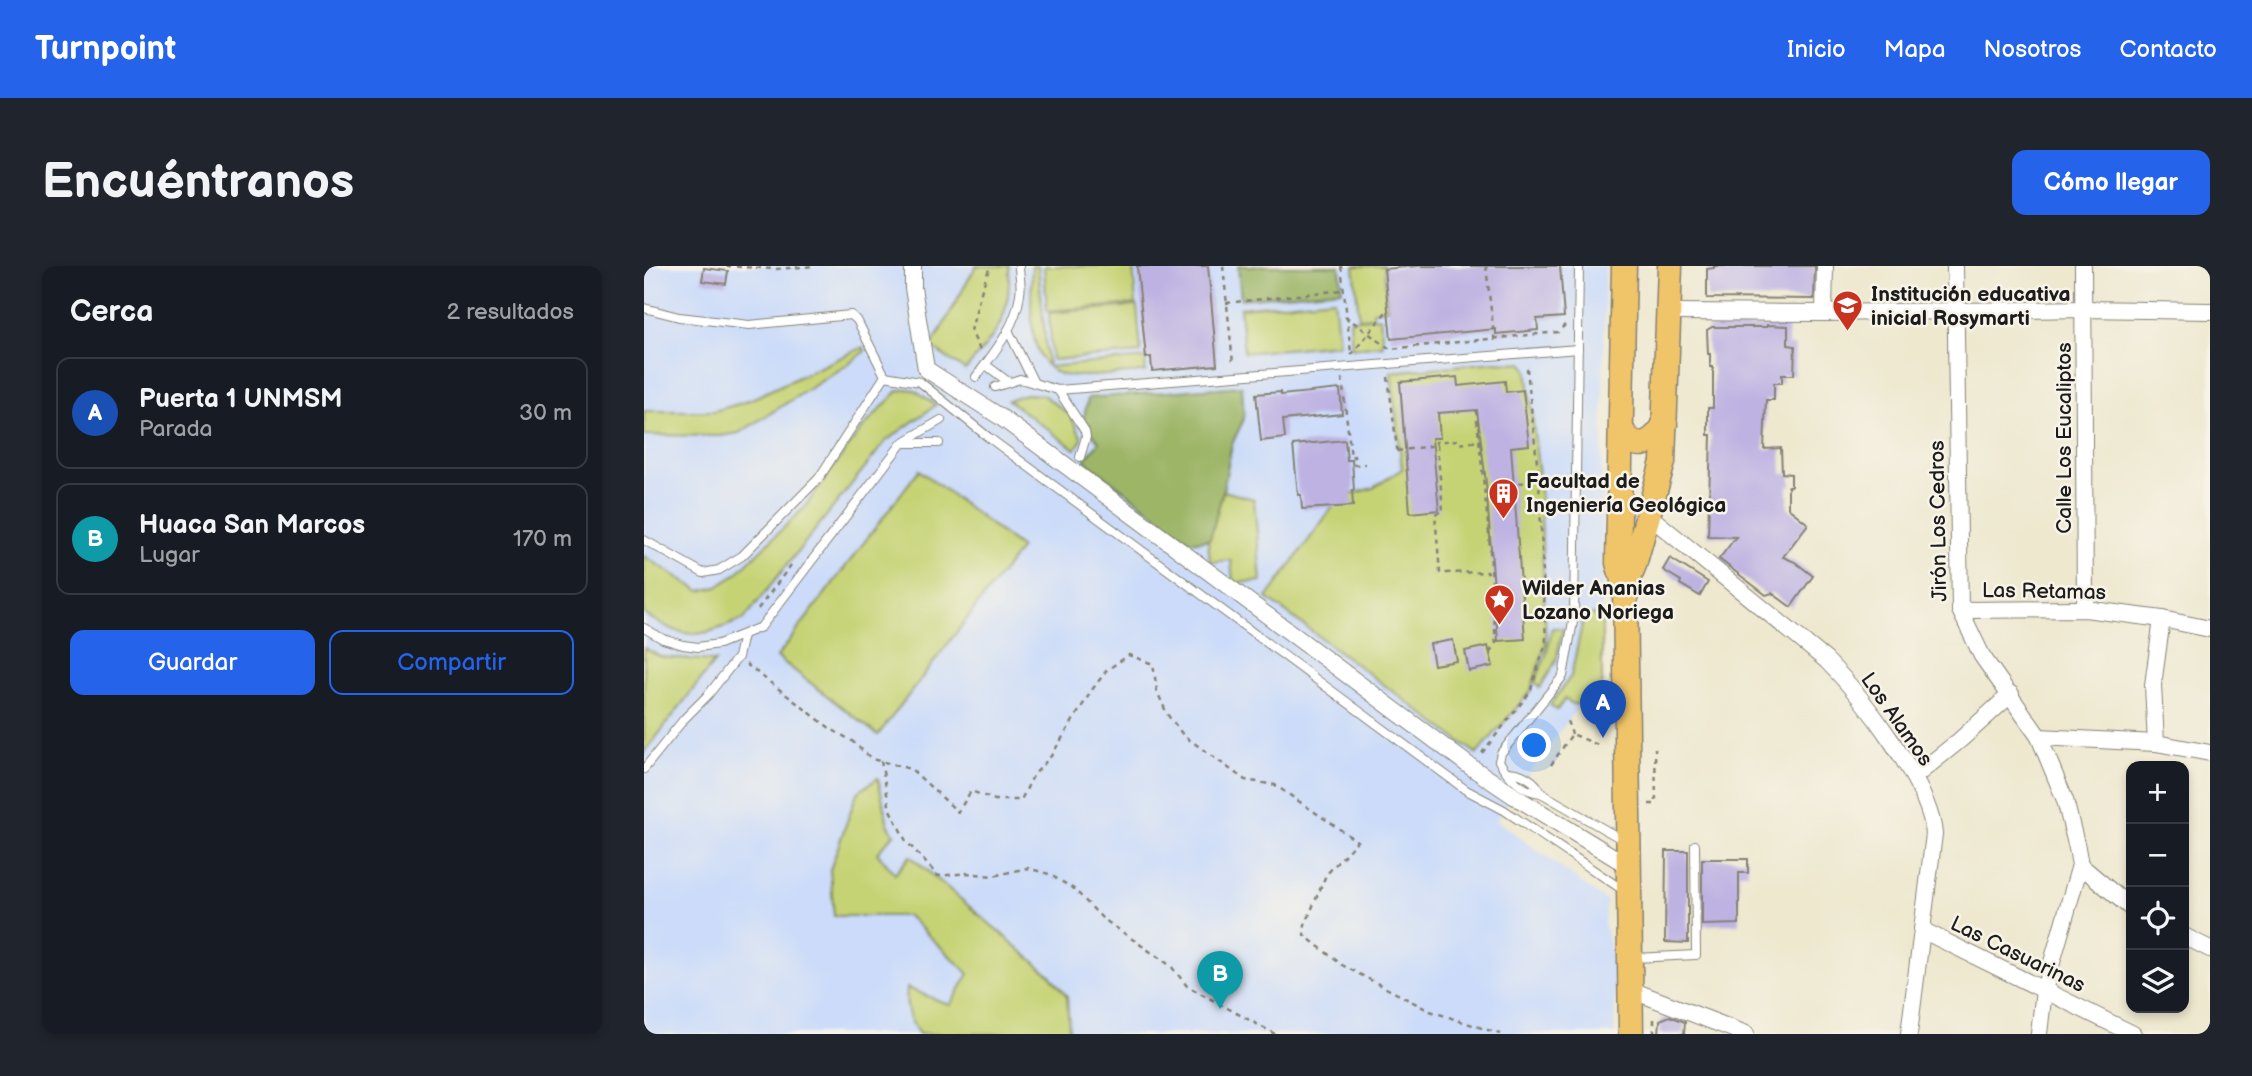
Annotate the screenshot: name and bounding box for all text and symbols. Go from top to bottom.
text: Turnpoint [35,29,176,69]
text: Inicio [1787,35,1846,64]
text: Mapa [1884,35,1946,64]
text: Nosotros [1984,35,2081,64]
text: Contacto [2119,35,2217,64]
button: Cómo llegar [2012,150,2210,215]
text: Encuéntranos [42,153,354,212]
place label: Institución educativa inicial Rosymarti [1871,282,2071,331]
school or university icon: Institución educativa inicial Rosymarti [1831,289,1865,333]
text: Cerca [70,294,153,330]
text: 2 resultados [446,298,574,326]
street label: Calle Los Eucaliptos [2052,342,2077,534]
text: Puerta 1 UNMSM [139,384,342,415]
text: A [88,399,102,427]
text: 30 m [519,399,572,427]
text: Parada [139,415,213,443]
street label: Jirón Los Cedros [1925,440,1952,602]
place label: Facultad de Ingeniería Geológica [1526,469,1726,518]
building icon: Facultad de Ingeniería Geológica [1486,476,1520,520]
text: Huaca San Marcos [139,510,365,541]
text: B [87,525,103,553]
text: 170 m [513,525,572,553]
text: Lugar [139,541,200,569]
place label: Wilder Ananias Lozano Noriega [1522,576,1674,625]
street label: Las Retamas [1982,578,2106,605]
place icon: Wilder Ananias Lozano Noriega [1482,583,1516,627]
button: Guardar [70,630,315,695]
button: Compartir [329,630,574,695]
street label: Los Alamos [1855,668,1938,771]
pin: A [1580,680,1626,738]
your location [1517,728,1551,762]
map controls [2126,761,2189,1013]
button: + [2126,761,2189,824]
button: − [2126,824,2189,887]
button: locate [2126,887,2189,950]
street label: Las Casuarinas [1946,911,2089,998]
button: layers [2126,950,2189,1013]
pin: B [1197,951,1243,1009]

